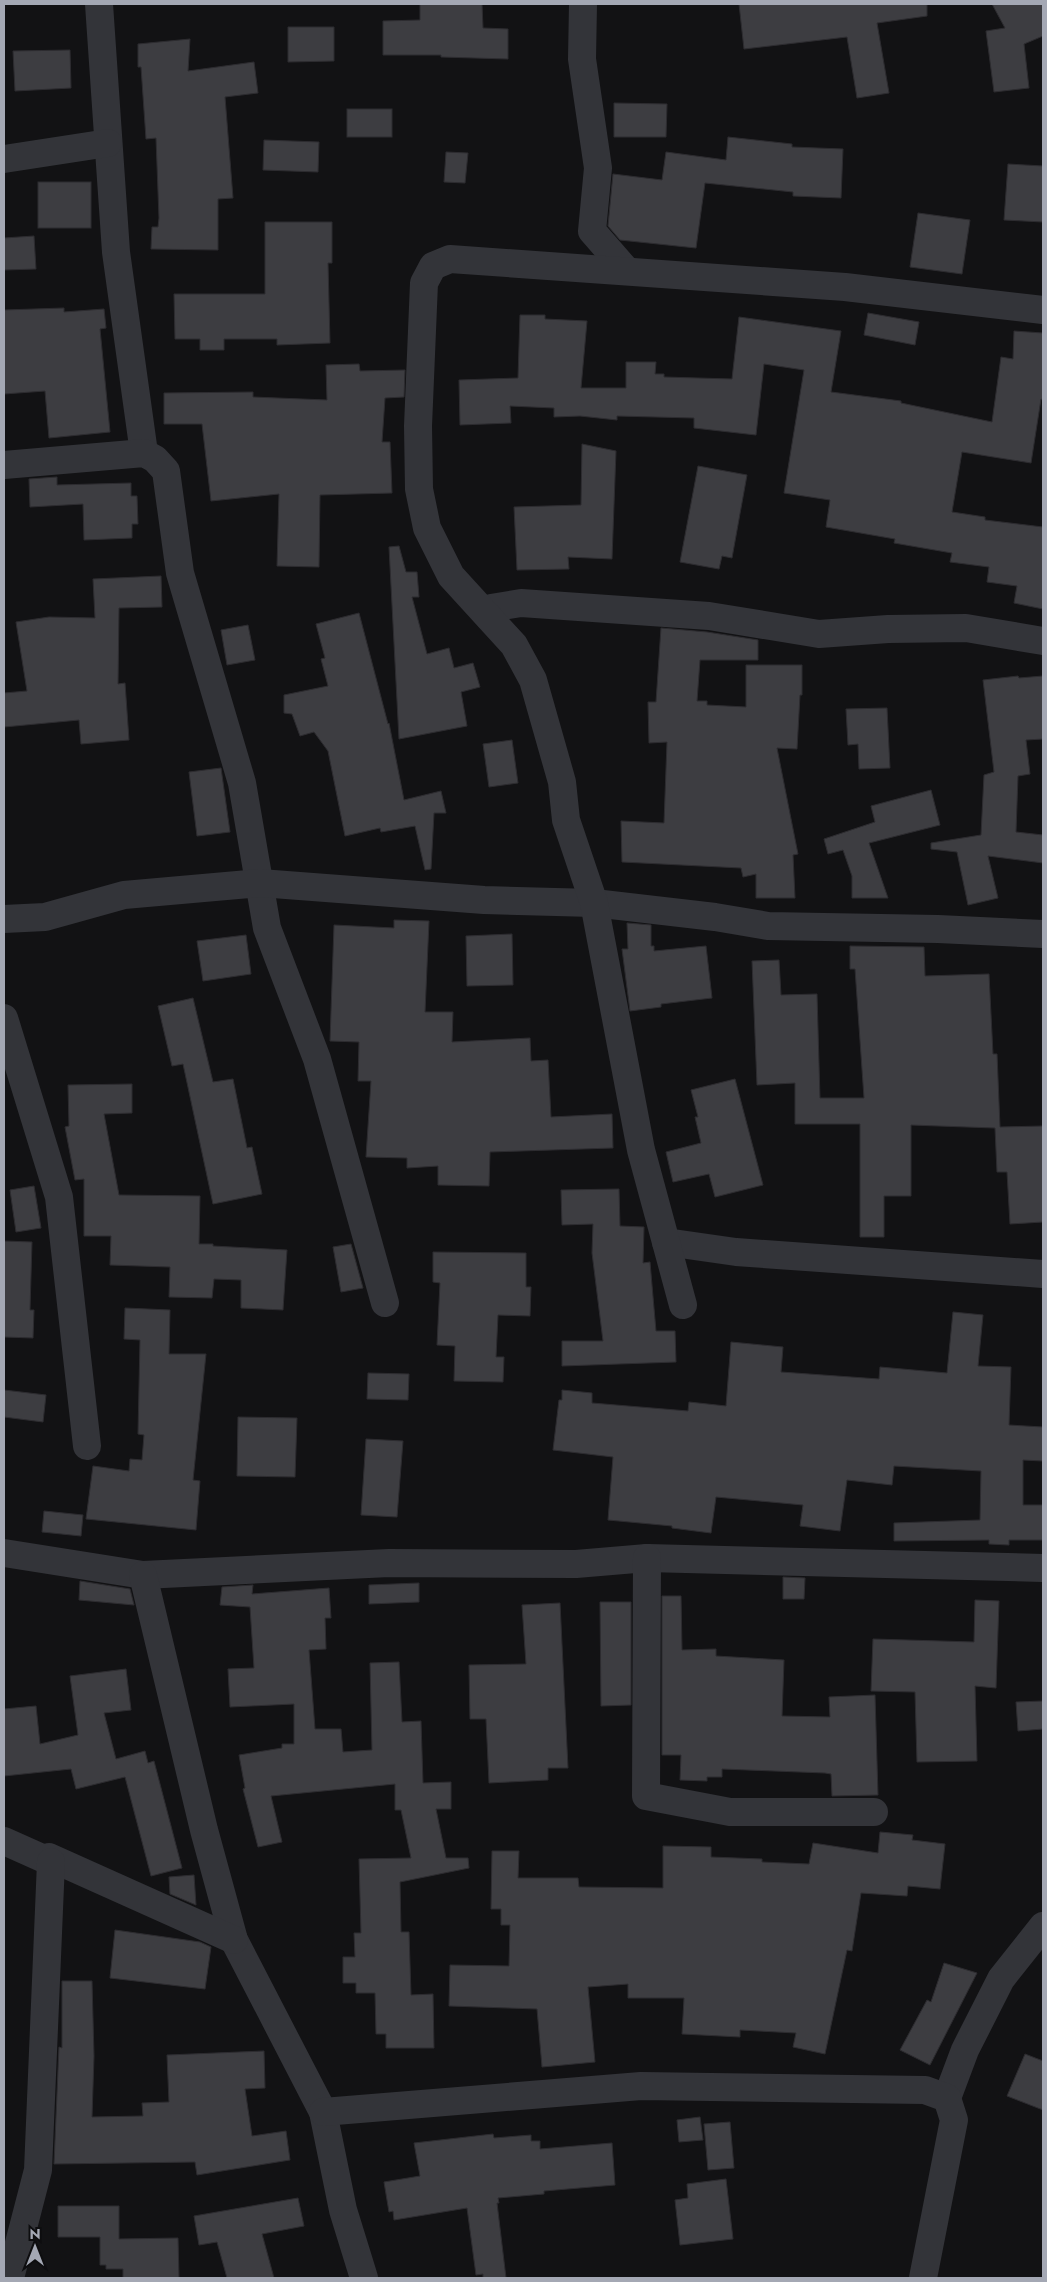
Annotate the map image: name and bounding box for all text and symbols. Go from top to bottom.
north arrow [10,2222,60,2272]
text: N [29,2224,41,2244]

